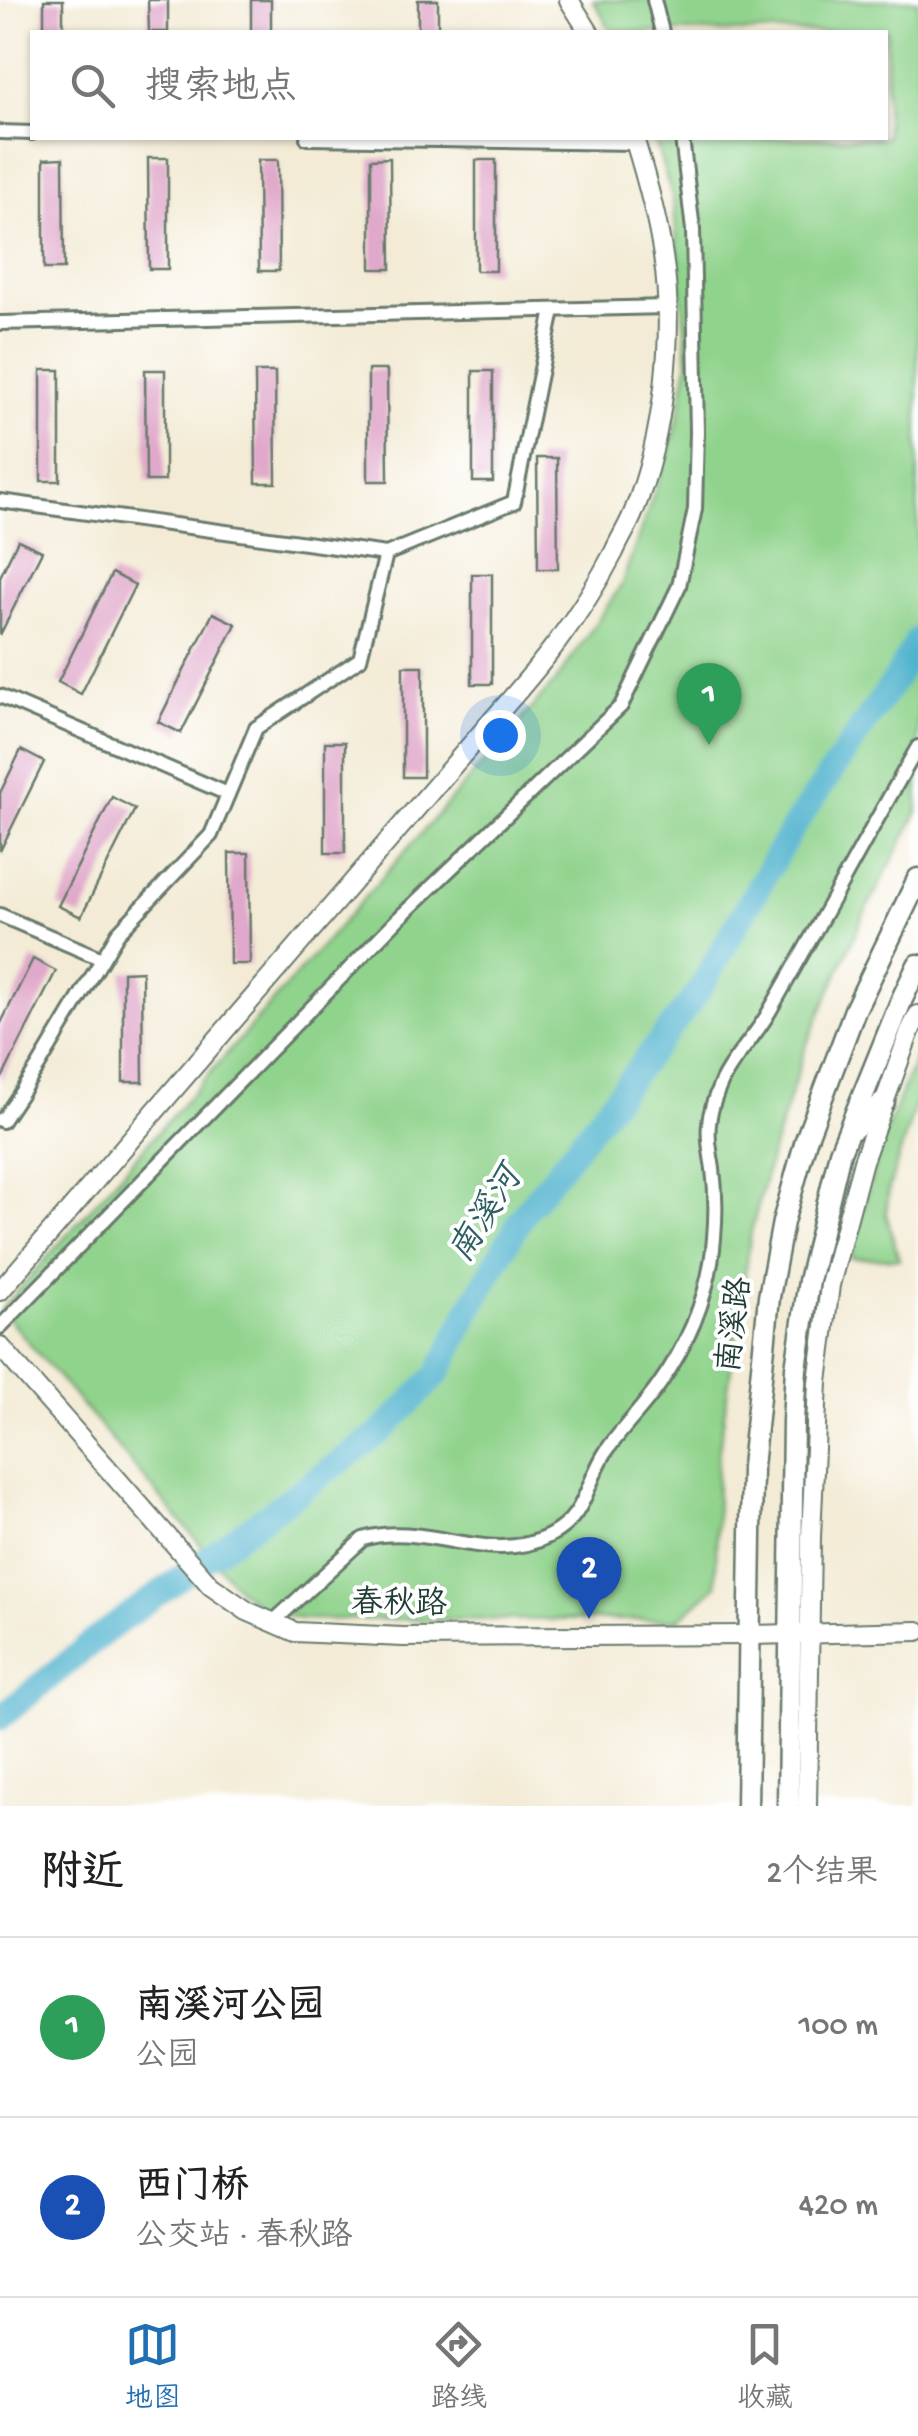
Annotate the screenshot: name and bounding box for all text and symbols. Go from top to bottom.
search box [30,30,888,140]
icon: search [65,58,120,113]
text: 搜索地点 [145,68,297,112]
pin: 1 [676,662,742,745]
your location [475,710,526,761]
water label: 南溪河 [441,1155,536,1271]
street label: 南溪路 [710,1275,762,1375]
pin: 2 [556,1536,622,1619]
street label: 春秋路 [351,1584,447,1626]
text: 附近 [40,1852,124,1901]
text: 2个结果 [766,1856,878,1894]
text: 南溪河公园 [135,1987,325,2031]
text: 1 [66,2008,79,2046]
text: 100 m [798,2008,878,2046]
text: 公园 [135,2039,199,2077]
text: 西门桥 [135,2167,249,2211]
text: 2 [65,2188,80,2226]
text: 420 m [799,2188,878,2226]
text: 公交站 · 春秋路 [135,2219,352,2257]
tab: 地图 [125,2317,181,2417]
tab: 路线 [431,2317,487,2417]
tab: 收藏 [737,2317,793,2417]

